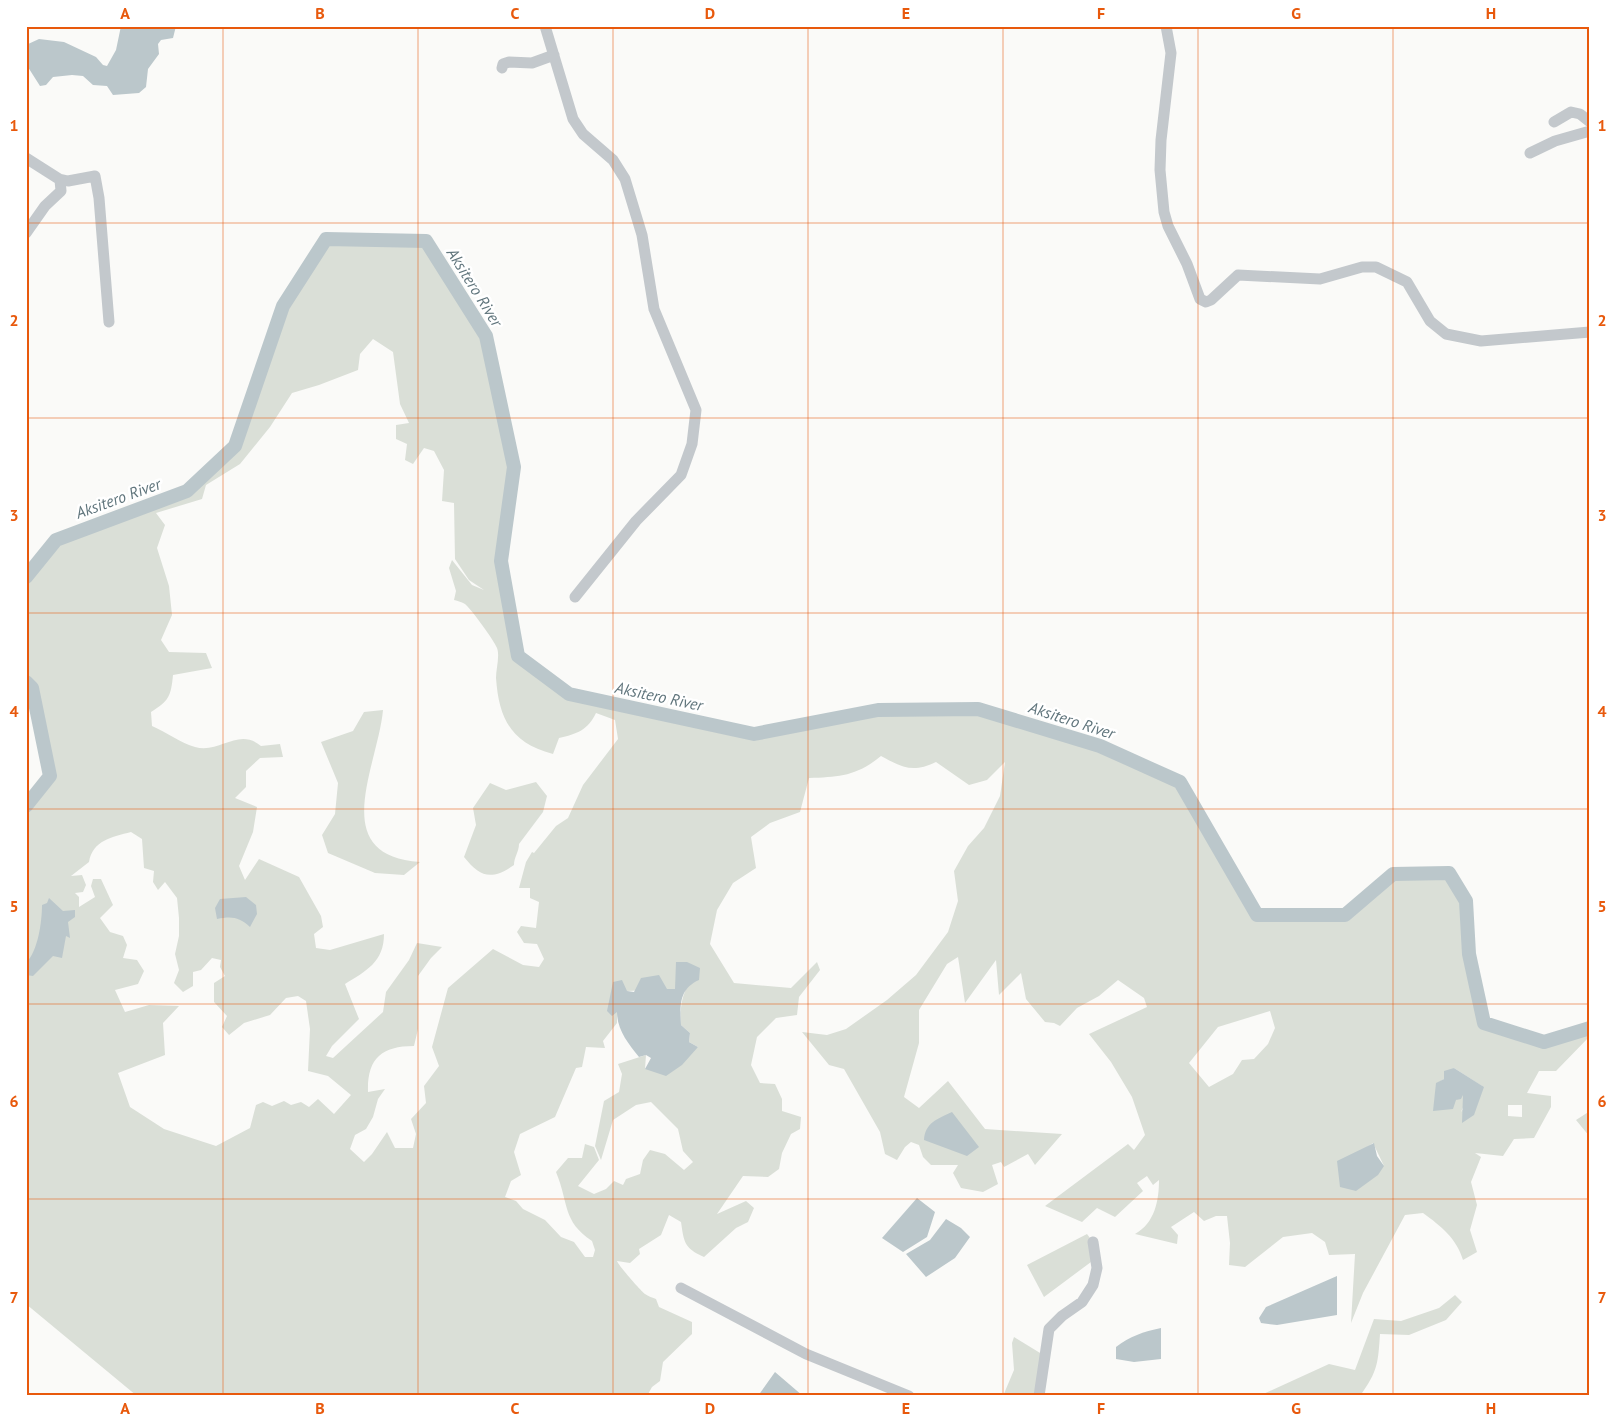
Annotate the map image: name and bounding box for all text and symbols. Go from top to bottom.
text: A [120,3,130,23]
text: B [315,3,325,23]
text: C [511,3,520,23]
text: D [705,3,715,23]
text: E [902,3,910,23]
text: F [1097,3,1105,23]
text: G [1291,3,1301,23]
text: H [1486,3,1496,23]
text: 1 [9,115,19,135]
text: 1 [1597,115,1607,135]
water label: Aksitero River [442,243,508,332]
text: 2 [9,310,19,330]
text: 2 [1597,310,1607,330]
water label: Aksitero River [72,473,165,523]
text: 3 [9,505,19,525]
text: 3 [1597,505,1607,525]
water label: Aksitero River [612,677,706,715]
water label: Aksitero River [1026,696,1119,744]
text: 4 [9,701,19,721]
text: 4 [1597,701,1607,721]
text: 5 [9,896,19,916]
text: 5 [1597,896,1607,916]
text: 6 [9,1091,19,1111]
text: 6 [1597,1091,1607,1111]
text: 7 [9,1287,19,1307]
text: 7 [1597,1287,1607,1307]
text: A [120,1398,130,1418]
text: B [315,1398,325,1418]
text: C [511,1398,520,1418]
text: D [705,1398,715,1418]
text: E [902,1398,910,1418]
text: F [1097,1398,1105,1418]
text: G [1291,1398,1301,1418]
text: H [1486,1398,1496,1418]

